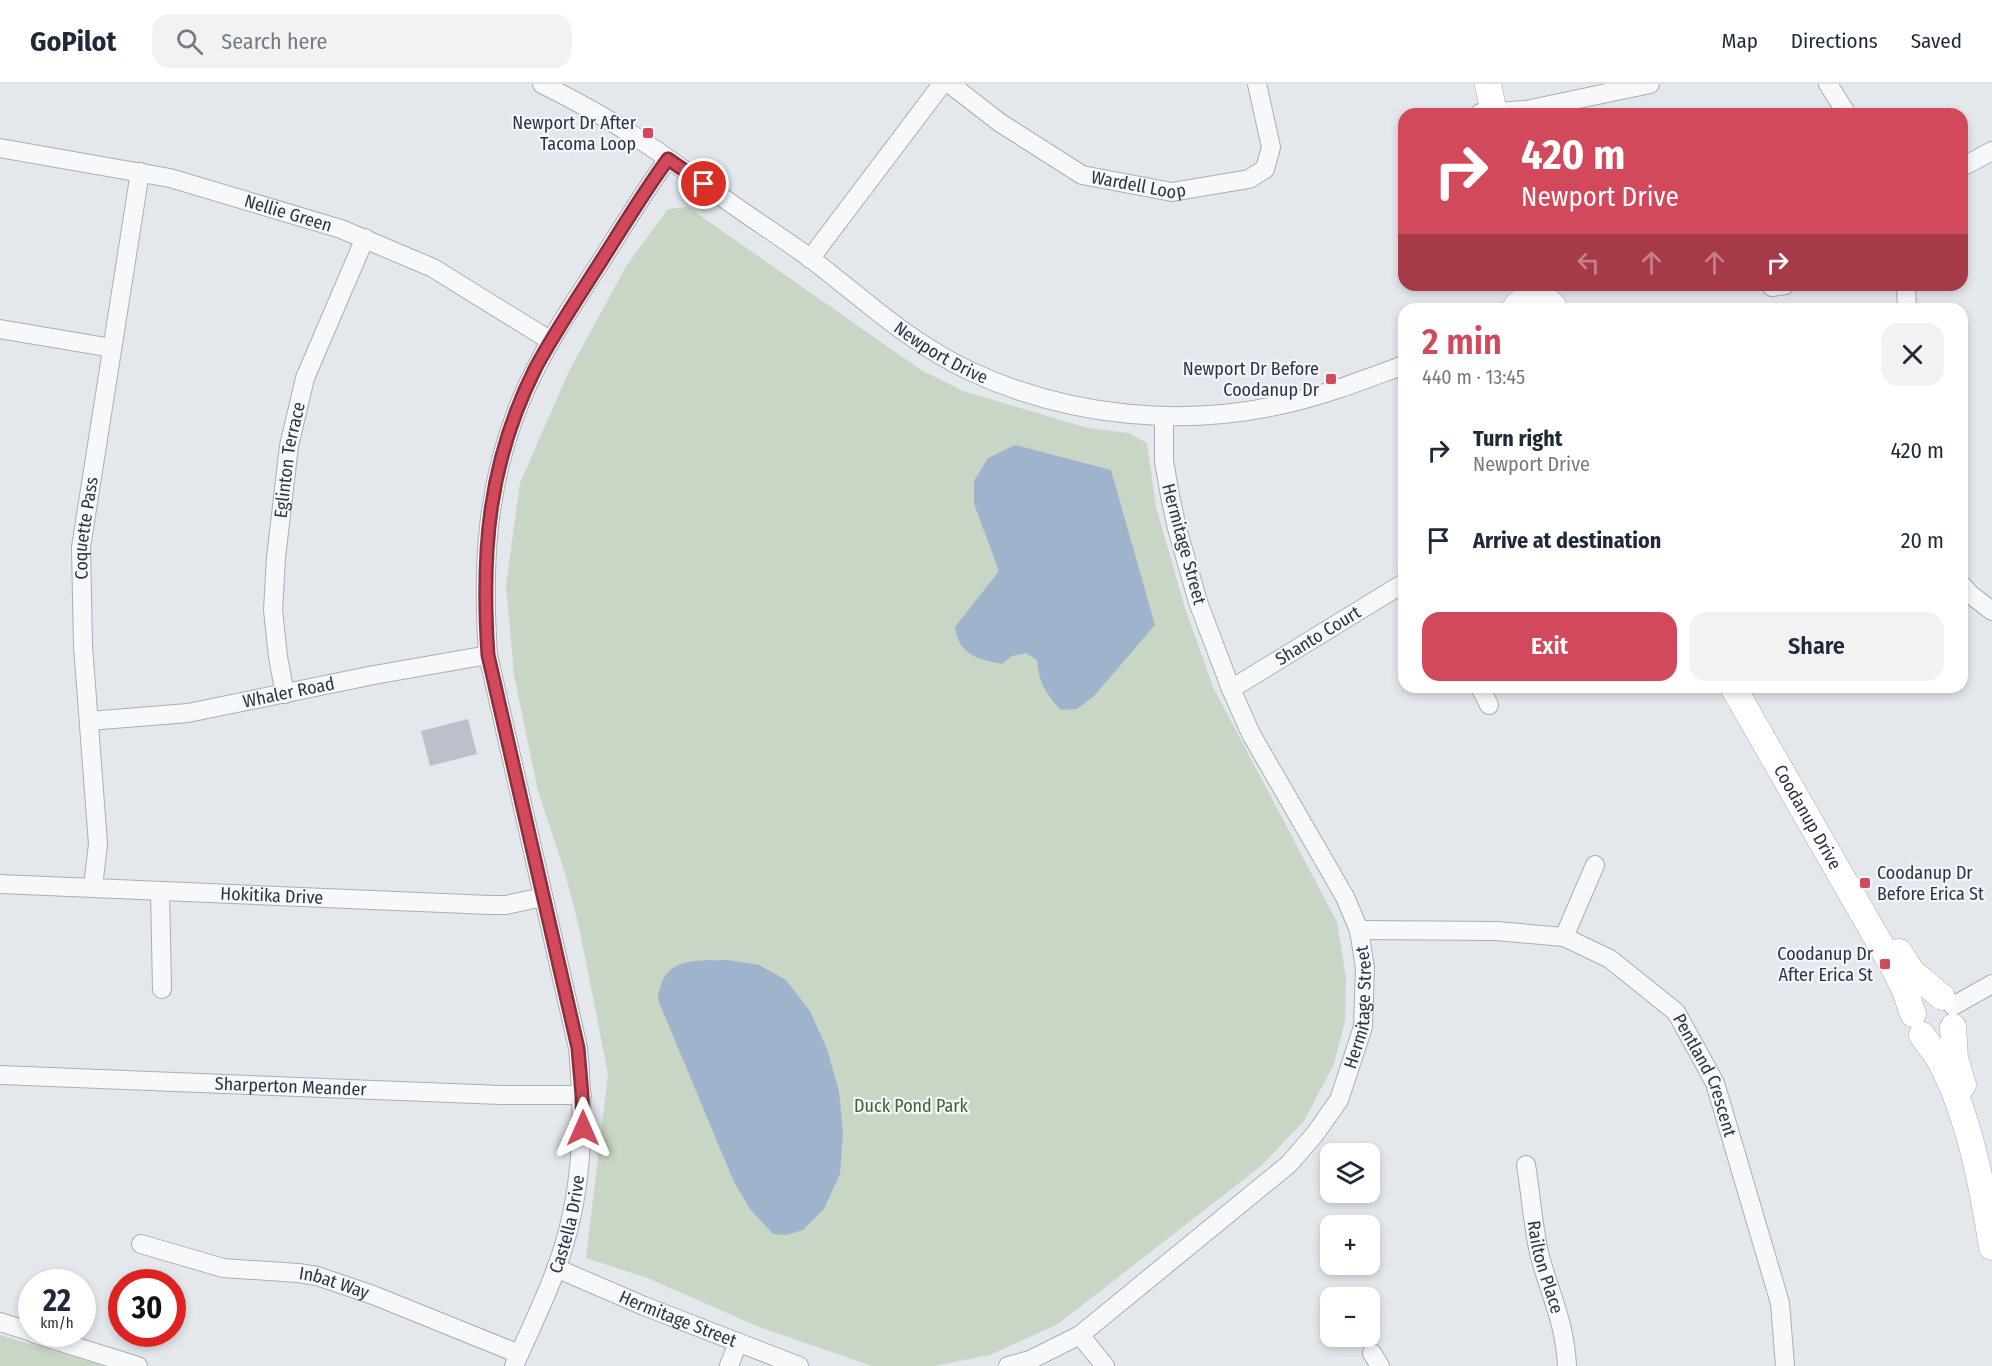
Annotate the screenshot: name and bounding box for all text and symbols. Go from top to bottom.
search box [152,14,572,68]
text: GoPilot [30,25,116,58]
icon: search [173,25,206,58]
text: Search here [221,28,327,55]
text: Map [1721,28,1758,54]
text: Directions [1791,28,1878,54]
text: Saved [1911,28,1962,54]
place label: Newport Dr After Tacoma Loop [512,112,637,155]
marker: Newport Dr After Tacoma Loop [641,126,655,140]
text: 420 m [1521,130,1625,180]
icon: right [1422,132,1500,210]
pin [678,158,729,209]
street label: Wardell Loop [1089,166,1188,204]
icon: arrive [687,167,720,200]
text: Newport Drive [1521,181,1679,213]
street label: Nellie Green [242,190,335,237]
icon: left [1572,246,1605,279]
icon: ahead [1635,246,1668,279]
icon: ahead [1698,246,1731,279]
icon: right [1761,246,1794,279]
street label: Newport Drive [889,317,991,389]
text: 2 min [1422,320,1502,364]
button: close [1881,323,1944,386]
place label: Newport Dr Before Coodanup Dr [1183,358,1320,401]
text: 440 m · 13:45 [1422,365,1525,389]
marker: Newport Dr Before Coodanup Dr [1324,372,1338,386]
street label: Eglinton Terrace [270,400,310,519]
text: Turn right [1473,425,1562,452]
icon: right [1422,434,1455,467]
text: 420 m [1890,437,1944,464]
text: Newport Drive [1473,452,1590,476]
street label: Coquette Pass [69,475,103,580]
street label: Hermitage Street [1157,481,1211,607]
icon: arrive [1422,524,1455,557]
text: Arrive at destination [1473,527,1661,554]
text: 20 m [1901,527,1944,554]
street label: Shanto Court [1271,601,1365,670]
button: Exit [1422,612,1677,681]
button: Share [1689,612,1944,681]
street label: Whaler Road [241,672,336,713]
street label: Coodanup Drive [1769,761,1846,874]
place label: Coodanup Dr Before Erica St [1877,862,1984,905]
marker: Coodanup Dr Before Erica St [1858,876,1872,890]
street label: Hokitika Drive [220,882,324,909]
place label: Coodanup Dr After Erica St [1777,943,1874,986]
street label: Hermitage Street [1339,944,1376,1071]
marker: Coodanup Dr After Erica St [1878,957,1892,971]
street label: Pentland Crescent [1668,1010,1741,1139]
street label: Sharperton Meander [214,1073,368,1101]
park label: Duck Pond Park [854,1095,969,1117]
position arrow [551,1096,615,1160]
map controls [1320,1143,1380,1347]
button: layers [1320,1143,1380,1203]
street label: Castella Drive [544,1174,589,1277]
button: + [1320,1215,1380,1275]
street label: Railton Place [1523,1219,1568,1316]
street label: Inbat Way [298,1262,372,1304]
speed limit sign: 30 [108,1269,186,1347]
text: 22 [43,1283,71,1319]
street label: Hermitage Street [616,1286,740,1352]
button: − [1320,1287,1380,1347]
text: km/h [40,1314,74,1332]

